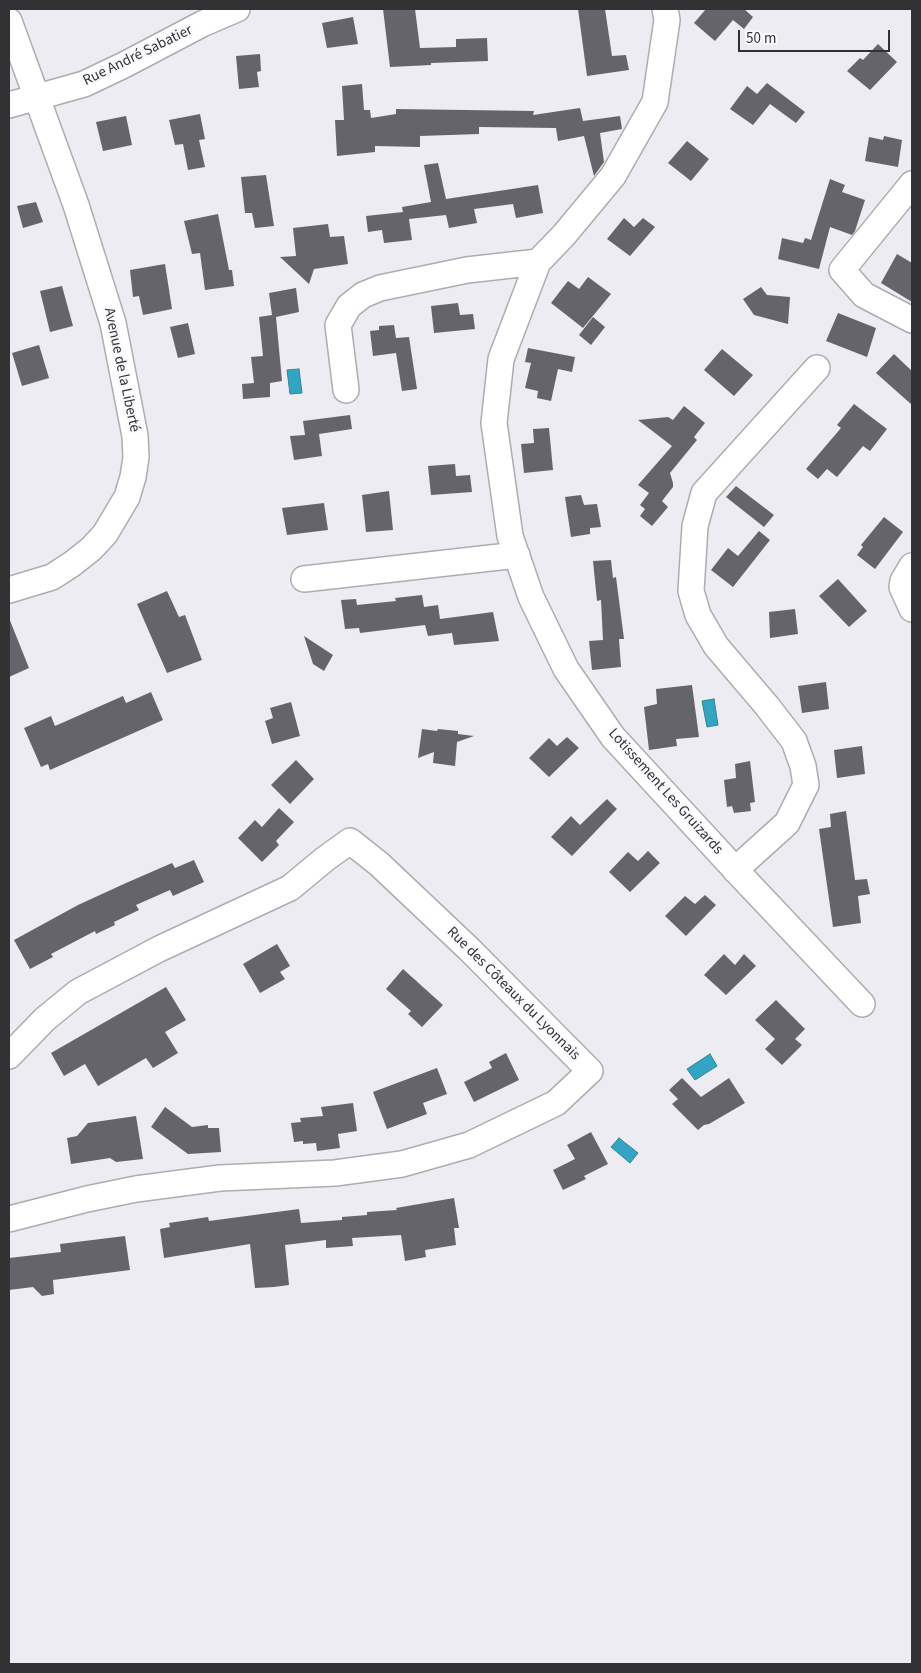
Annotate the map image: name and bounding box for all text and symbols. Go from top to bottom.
scale bar [741,20,894,52]
street label: Rue André Sabatier [80,22,196,90]
text: 50 m [746,28,776,49]
street label: Avenue de la Liberté [99,306,143,434]
street label: Lotissement Les Gruizards [604,725,726,859]
street label: Rue des Côteaux du Lyonnais [443,924,583,1064]

